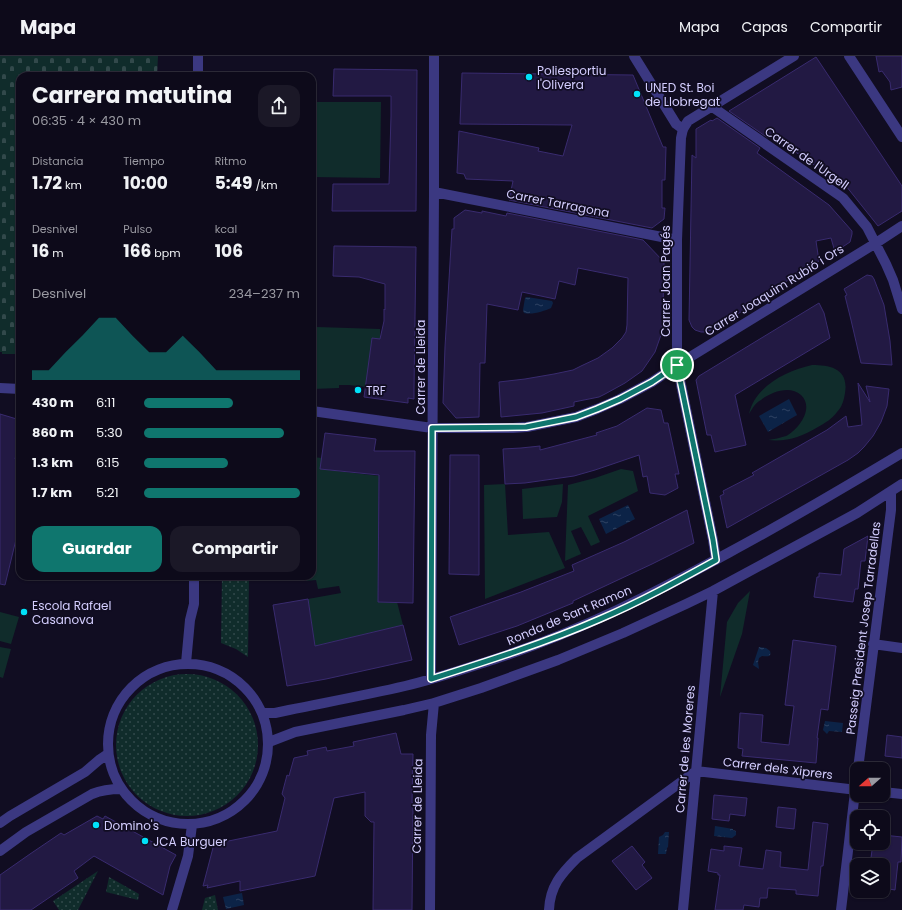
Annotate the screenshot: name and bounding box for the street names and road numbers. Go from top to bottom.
street label: Carrer de l'Urgell [762,123,852,193]
street label: Carrer Tarragona [505,185,611,221]
street label: Carrer Joan Pagés [657,225,674,337]
street label: Carrer Joaquim Rubió i Ors [701,240,847,340]
street label: Carrer de Lleida [412,320,429,414]
street label: Passeig President Josep Tarradellas [841,520,885,736]
street label: Ronda de Sant Ramon [504,581,634,649]
street label: Carrer de les Moreres [671,684,699,814]
street label: Carrer dels Xiprers [722,753,834,783]
street label: Carrer de Lleida [408,758,426,854]

